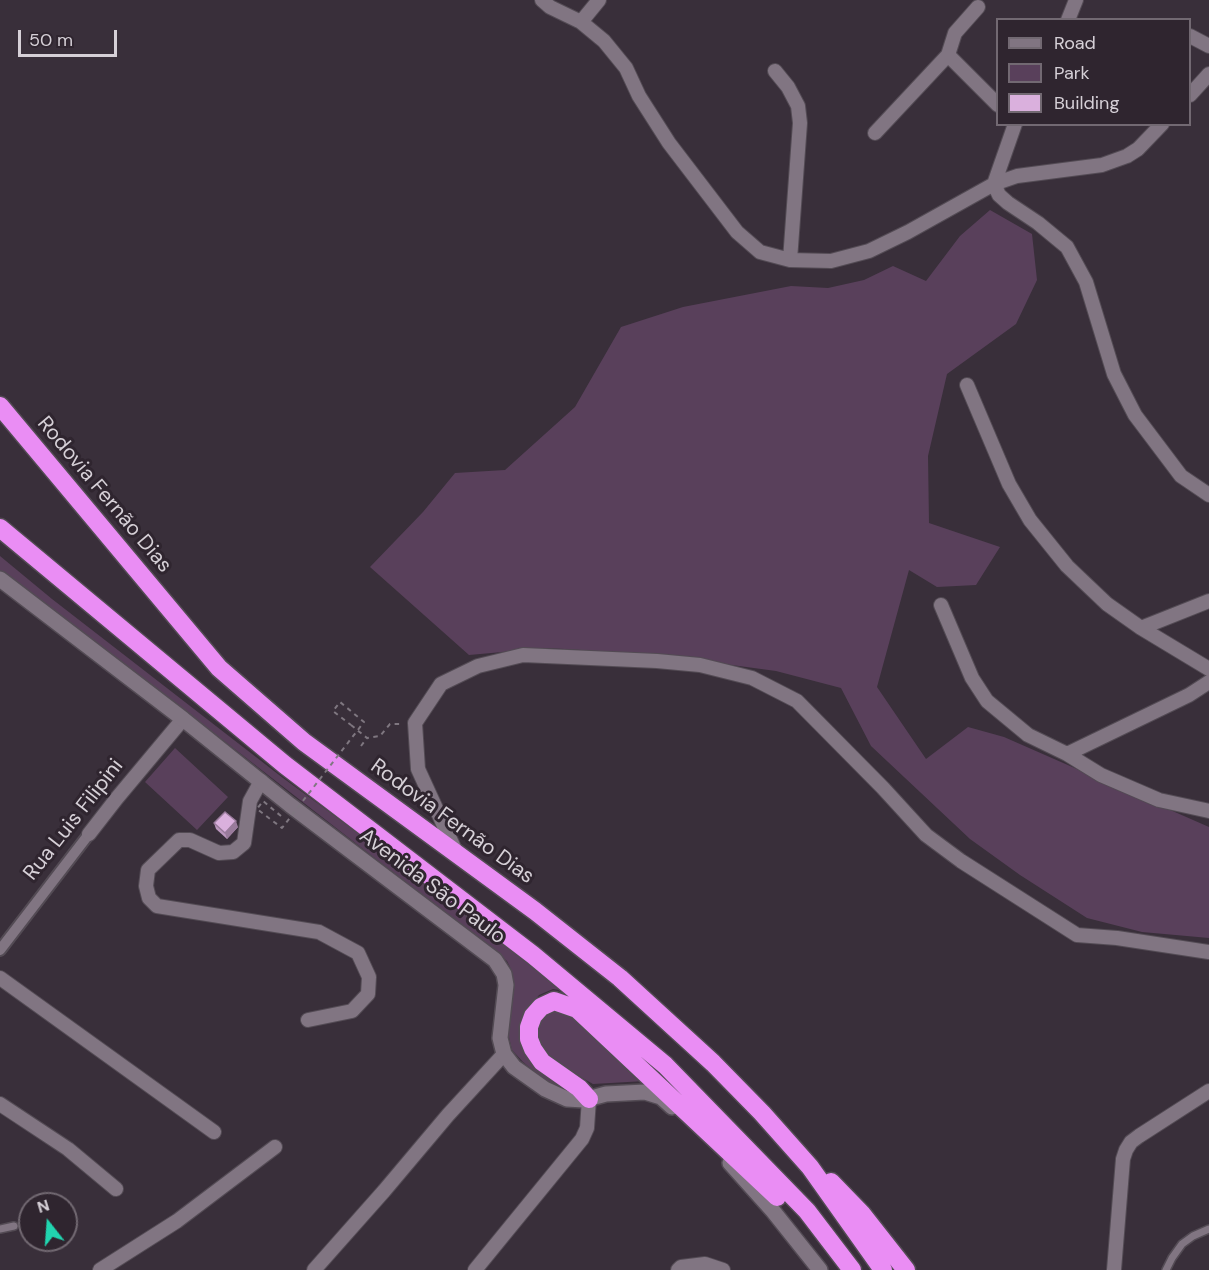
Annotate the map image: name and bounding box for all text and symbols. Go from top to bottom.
scale bar [21,18,120,56]
legend [996,18,1191,126]
text: 50 m [29,28,73,52]
text: Road [1054,31,1096,55]
text: Park [1054,61,1090,85]
text: Building [1054,91,1119,115]
street label: Rodovia Fernão Dias [31,412,177,578]
street label: Rua Luis Filipini [19,754,129,886]
street label: Rodovia Fernão Dias [365,754,539,890]
street label: Avenida São Paulo [354,824,510,950]
north arrow [18,1192,78,1252]
text: N [35,1194,52,1218]

